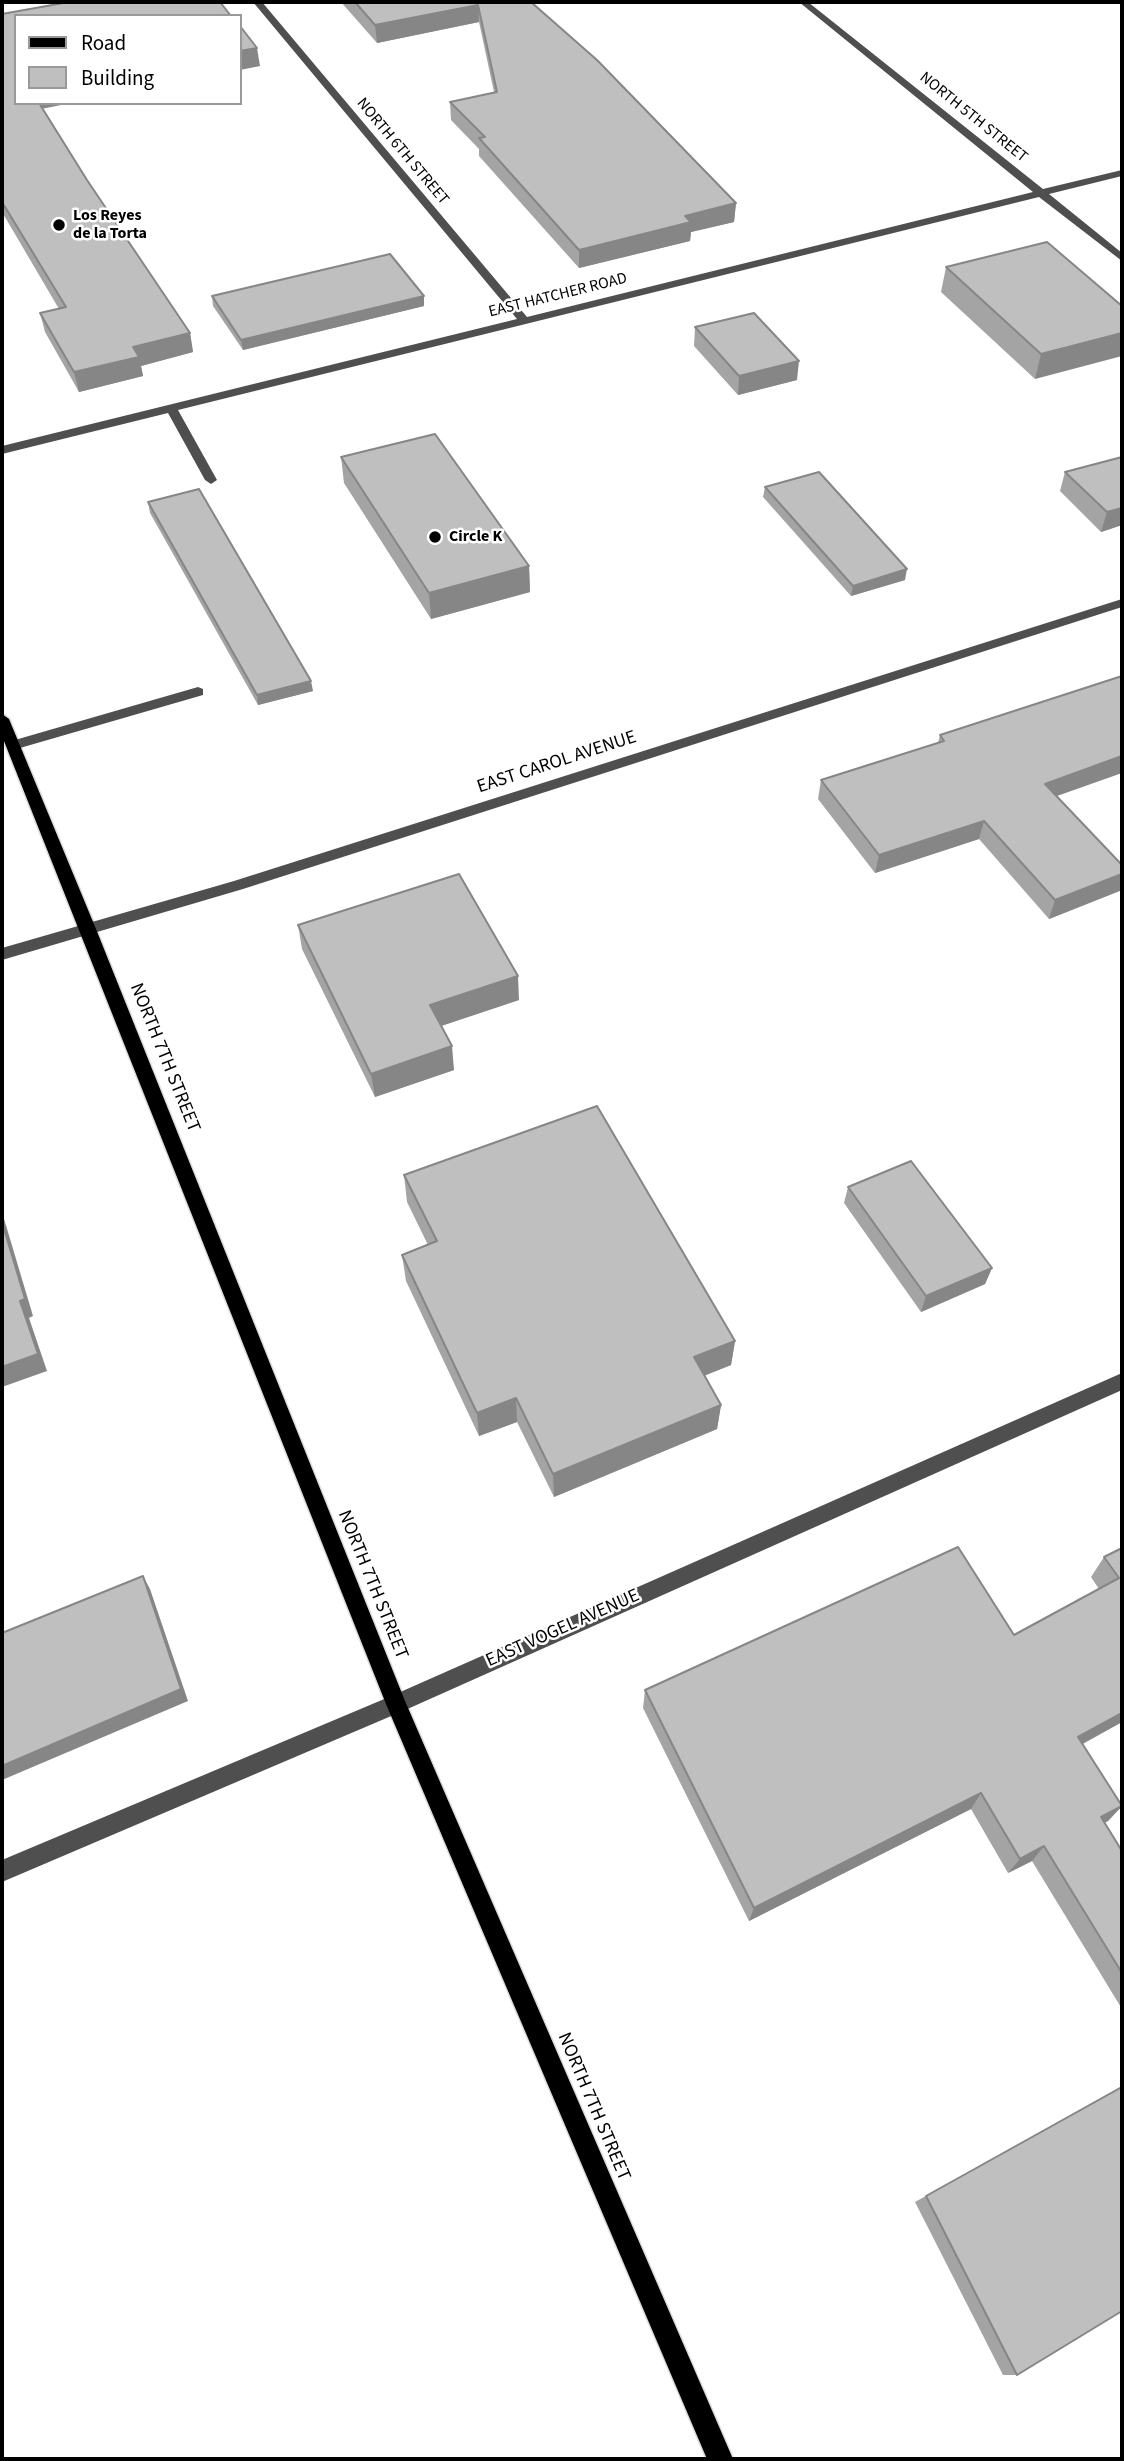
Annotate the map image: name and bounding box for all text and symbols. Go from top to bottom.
legend [14,14,242,105]
text: Road [81,28,126,58]
text: Building [81,63,154,93]
street label: NORTH 5TH STREET [915,69,1031,167]
street label: NORTH 6TH STREET [352,95,452,209]
place label: Los Reyes de la Torta [73,206,147,244]
marker: Los Reyes de la Torta [51,217,67,233]
street label: EAST HATCHER ROAD [487,270,629,322]
place label: Circle K [449,527,502,547]
marker: Circle K [427,529,443,545]
street label: EAST CAROL AVENUE [474,726,640,800]
street label: NORTH 7TH STREET [124,980,204,1136]
street label: NORTH 7TH STREET [332,1507,412,1663]
street label: EAST VOGEL AVENUE [483,1585,643,1673]
street label: NORTH 7TH STREET [552,2030,634,2184]

